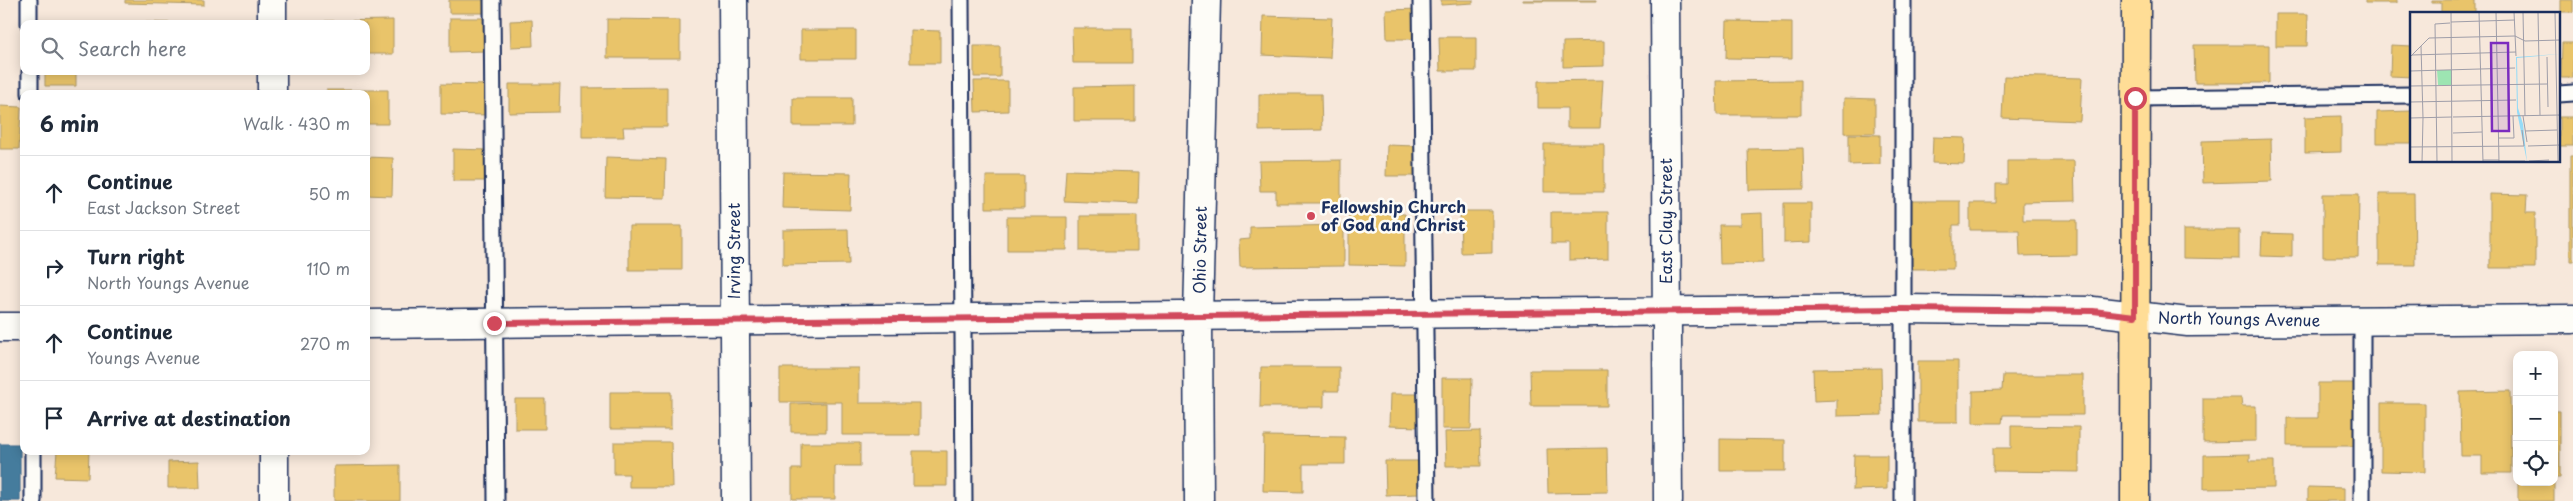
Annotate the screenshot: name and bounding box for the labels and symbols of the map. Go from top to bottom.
inset map [2410,12,2560,162]
route start [2124,87,2147,110]
street label: East Clay Street [1653,157,1677,284]
place label: Fellowship Church of God and Christ [1321,194,1466,236]
street label: Irving Street [721,202,745,299]
street label: Ohio Street [1186,205,1212,294]
marker: Fellowship Church of God and Christ [1305,210,1317,222]
street label: North Youngs Avenue [2158,305,2321,331]
route end [483,312,506,335]

